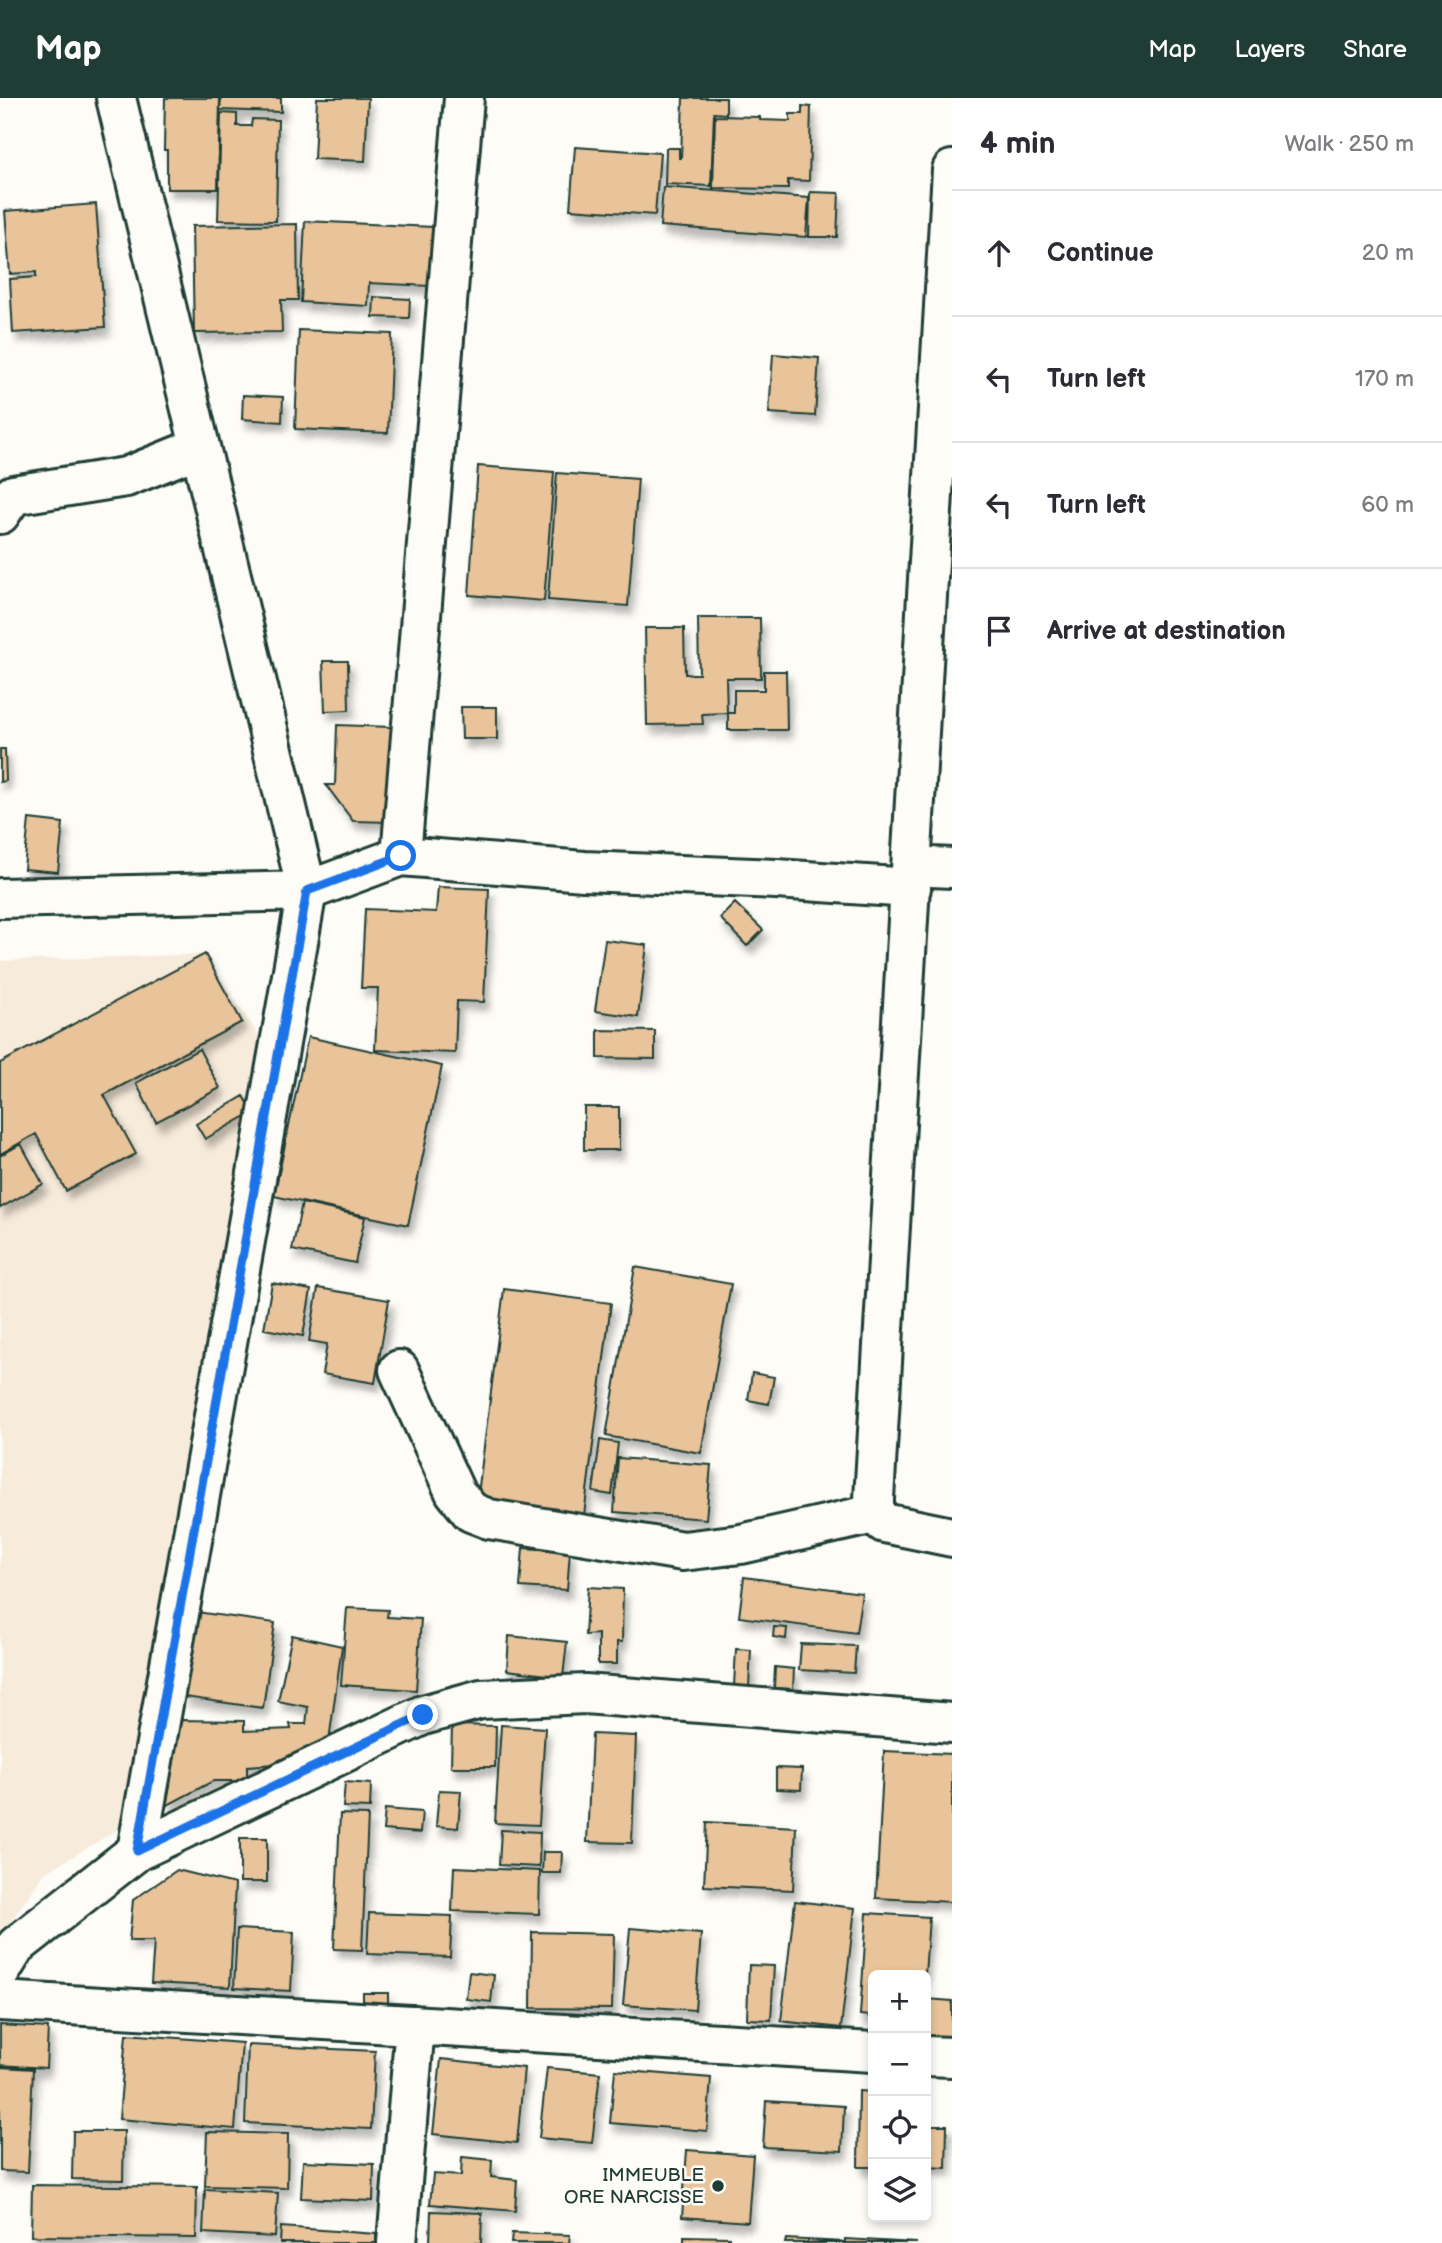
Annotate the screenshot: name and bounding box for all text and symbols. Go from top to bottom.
text: Map [35,29,101,69]
text: Map [1148,35,1196,64]
text: Layers [1234,35,1305,64]
text: Share [1343,35,1407,64]
text: 4 min [980,126,1055,162]
text: Walk · 250 m [1284,130,1414,158]
icon: ahead [980,234,1018,272]
text: Continue [1047,238,1154,269]
text: 20 m [1362,239,1414,267]
icon: left [980,360,1018,398]
text: Turn left [1047,364,1146,395]
text: 170 m [1355,365,1414,393]
icon: left [980,486,1018,524]
text: Turn left [1047,490,1146,521]
text: 60 m [1361,491,1414,519]
icon: arrive [980,612,1018,650]
text: Arrive at destination [1047,616,1286,647]
route start [385,840,416,871]
route end [407,1699,438,1730]
map controls [868,1970,931,2222]
button: + [868,1970,931,2033]
button: − [868,2033,931,2096]
button: locate [868,2096,931,2159]
button: layers [868,2159,931,2222]
place label: IMMEUBLE ORE NARCISSE [564,2164,704,2209]
marker: IMMEUBLE ORE NARCISSE [710,2178,726,2194]

